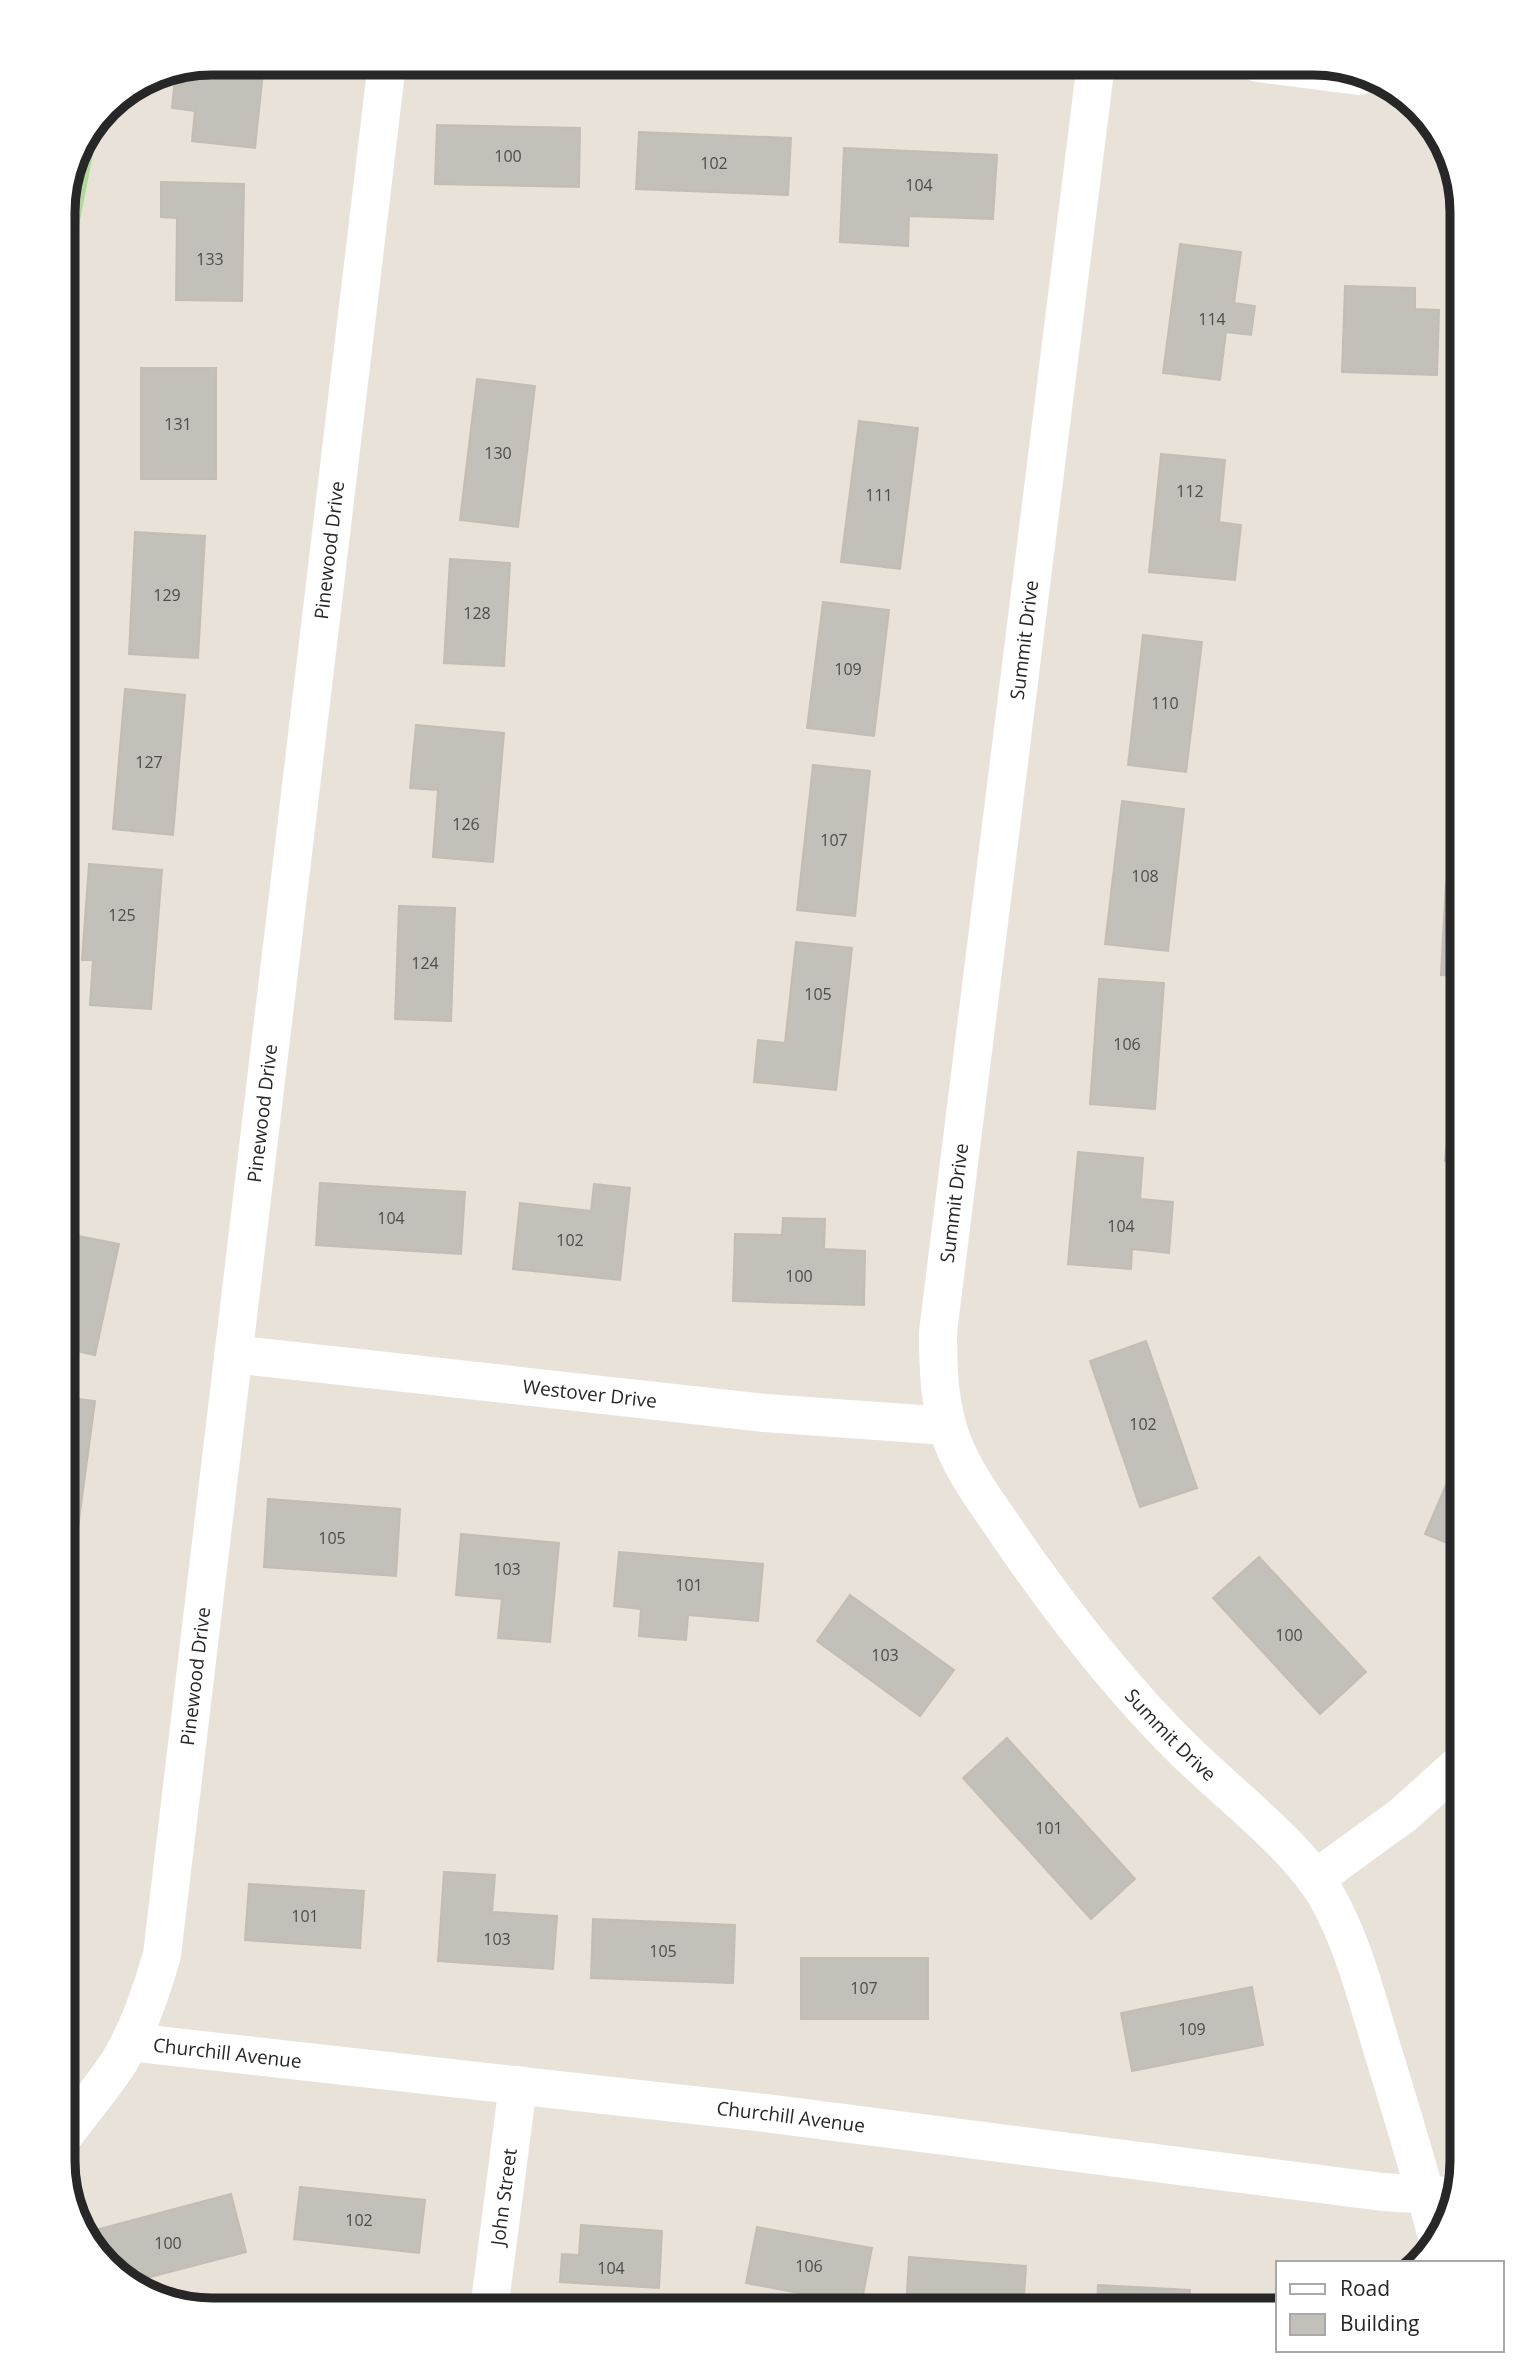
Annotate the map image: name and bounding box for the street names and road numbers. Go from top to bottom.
street label: Pinewood Drive [308,479,350,621]
street label: Summit Drive [1004,579,1044,701]
street label: Pinewood Drive [241,1042,283,1184]
street label: Summit Drive [934,1142,974,1264]
street label: Westover Drive [521,1373,658,1414]
street label: Pinewood Drive [174,1606,216,1747]
street label: Summit Drive [1119,1683,1222,1787]
street label: Churchill Avenue [152,2032,303,2074]
street label: Churchill Avenue [715,2095,867,2139]
street label: John Street [484,2147,523,2249]

